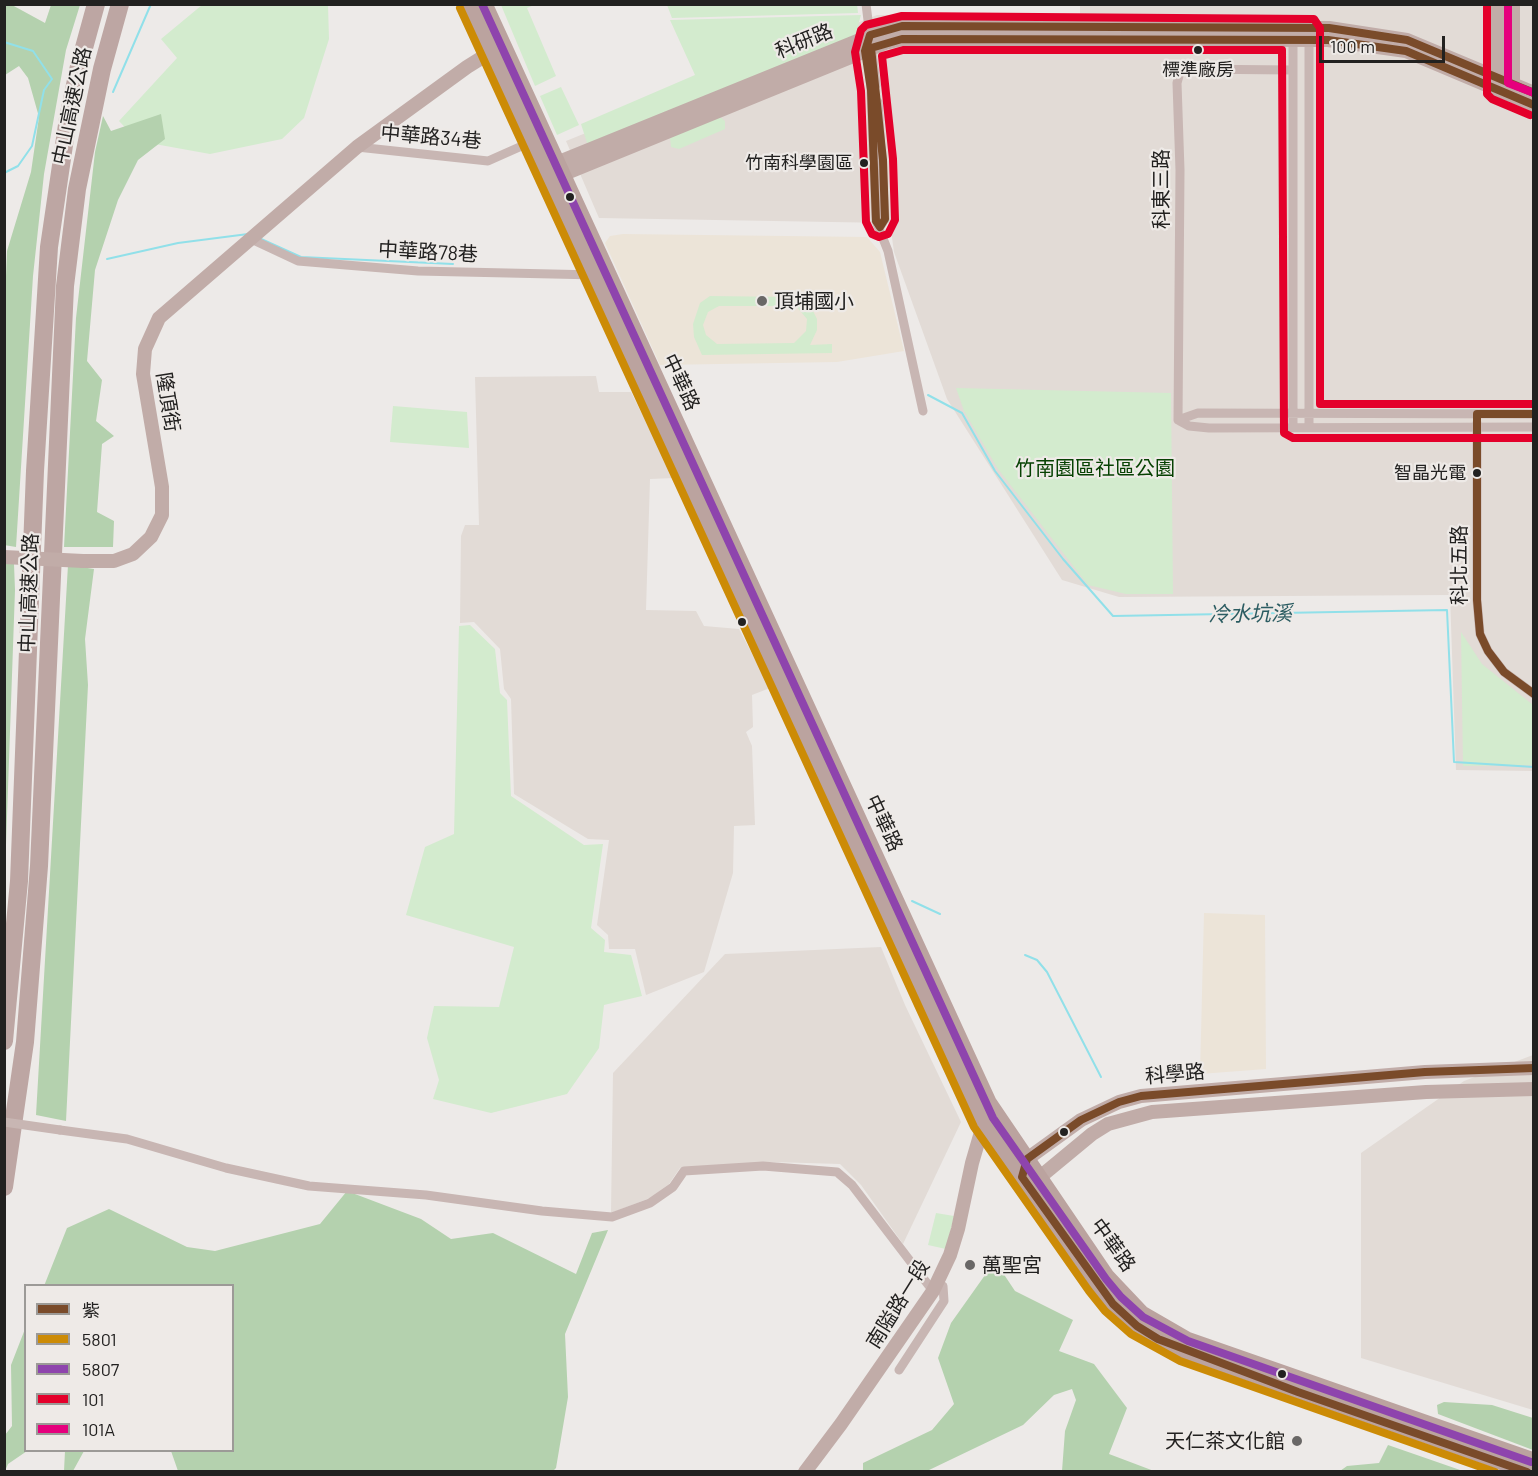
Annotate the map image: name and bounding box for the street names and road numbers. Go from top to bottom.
street label: 科研路 [772,19,836,63]
street label: 中山高速公路 [48,45,96,167]
street label: 中華路34巷 [379,121,483,153]
street label: 科東三路 [1149,149,1173,229]
street label: 中華路78巷 [378,237,478,267]
street label: 中華路 [657,350,705,414]
street label: 隆頂街 [151,370,185,434]
street label: 科北五路 [1447,525,1471,605]
street label: 中山高速公路 [15,533,43,653]
street label: 中華路 [860,791,908,855]
street label: 科學路 [1144,1059,1206,1089]
street label: 中華路 [1086,1214,1140,1276]
street label: 南隘路一段 [861,1255,935,1353]

